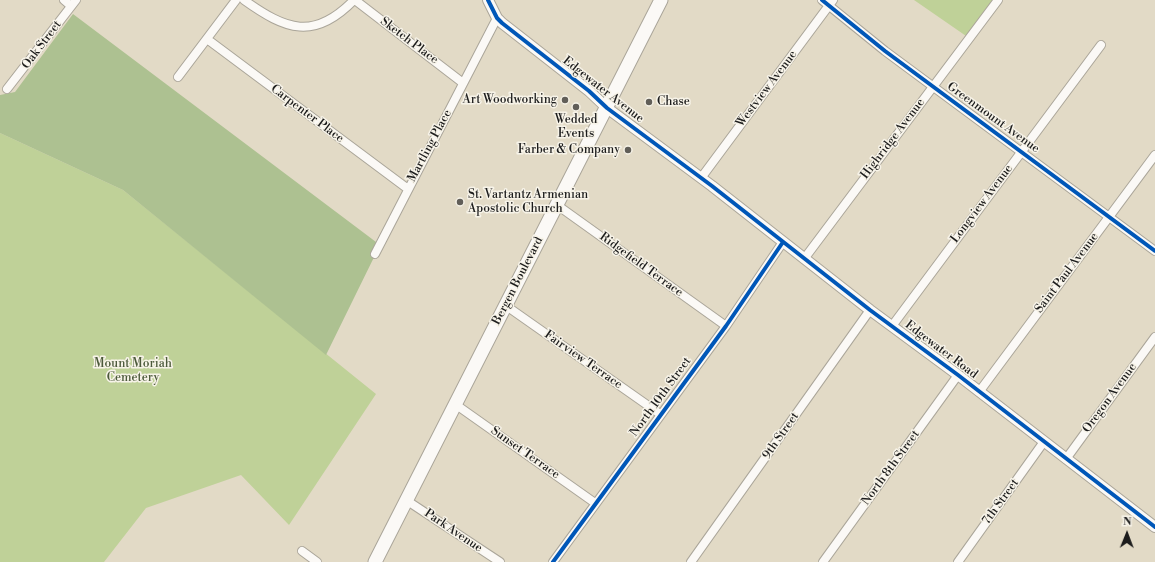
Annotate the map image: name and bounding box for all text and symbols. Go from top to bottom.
street label: Sketch Place [377,15,441,67]
street label: Oak Street [19,18,65,72]
street label: Westview Avenue [734,48,800,130]
street label: Edgewater Avenue [560,54,646,126]
street label: Greenmount Avenue [944,80,1042,156]
street label: Carpenter Place [268,82,346,146]
place label: Art Woodworking [463,93,557,107]
marker: Art Woodworking [560,95,570,105]
place label: Chase [657,95,690,109]
street label: Highridge Avenue [858,96,928,182]
marker: Chase [644,97,654,107]
marker: Wedded Events [571,102,581,112]
street label: Martling Place [405,107,455,185]
place label: Wedded Events [555,113,597,141]
place label: Farber & Company [518,143,620,157]
marker: Farber & Company [623,145,633,155]
street label: Longview Avenue [948,162,1016,246]
place label: St. Vartantz Armenian Apostolic Church [468,188,588,216]
marker: St. Vartantz Armenian Apostolic Church [455,197,465,207]
street label: Ridgefield Terrace [596,230,686,300]
street label: Saint Paul Avenue [1032,230,1102,316]
street label: Bergen Boulevard [490,235,546,327]
street label: Edgewater Road [902,318,980,382]
street label: Fairview Terrace [541,328,625,392]
street label: North 10th Street [627,355,695,439]
park label: Mount Moriah Cemetery [94,357,172,385]
street label: Oregon Avenue [1080,360,1140,436]
street label: 9th Street [760,410,802,462]
street label: Sunset Terrace [488,424,562,482]
street label: North 8th Street [859,428,923,508]
street label: 7th Street [980,476,1022,528]
street label: Park Avenue [421,506,485,556]
north arrow [1107,514,1147,554]
text: N [1123,515,1132,529]

